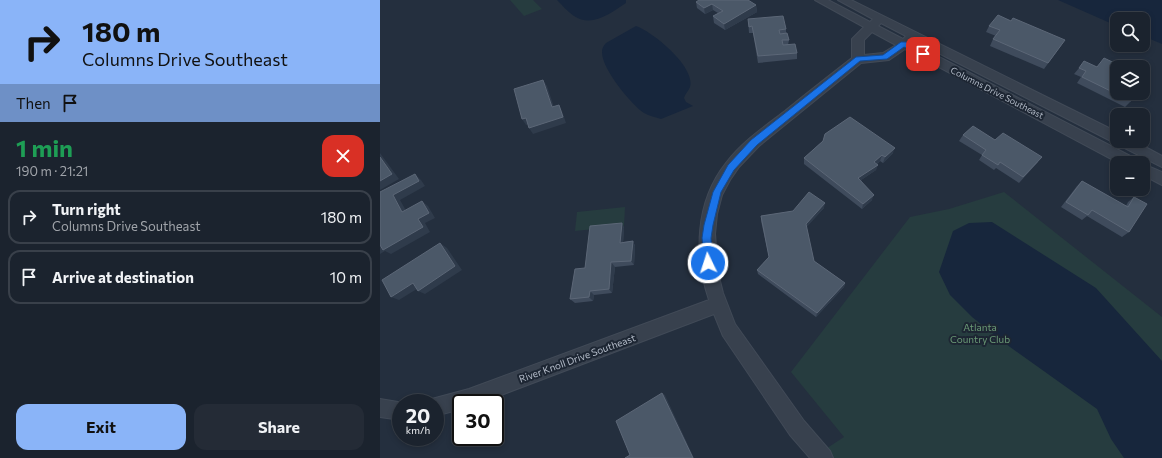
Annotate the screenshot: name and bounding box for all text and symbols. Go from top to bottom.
map controls [1110,12,1150,196]
button: search [1110,12,1150,52]
text: 180 m [82,14,160,48]
icon: right [16,16,68,68]
pin [906,37,940,71]
icon: arrive [912,43,934,65]
text: Columns Drive Southeast [82,48,288,70]
button: layers [1110,60,1150,100]
street label: Columns Drive Southeast [949,64,1046,121]
icon: arrive [59,92,81,114]
text: Then [16,94,51,112]
button: + [1110,108,1150,148]
text: 1 min [16,133,73,162]
button: close [322,135,364,177]
button: − [1110,156,1150,196]
text: 190 m · 21:21 [16,163,88,179]
text: Turn right [52,200,121,218]
icon: right [18,206,40,228]
text: 180 m [321,208,362,226]
text: Columns Drive Southeast [52,218,201,234]
position arrow [687,242,729,284]
icon: arrive [18,266,40,288]
text: Arrive at destination [52,268,194,286]
text: 10 m [330,268,362,286]
park label: Atlanta Country Club [950,321,1010,345]
street label: River Knoll Drive Southeast [517,331,637,385]
speed limit sign: 30 [452,394,504,446]
text: 20 [406,403,430,427]
button: Exit [16,404,186,450]
button: Share [194,404,364,450]
text: km/h [406,424,430,436]

